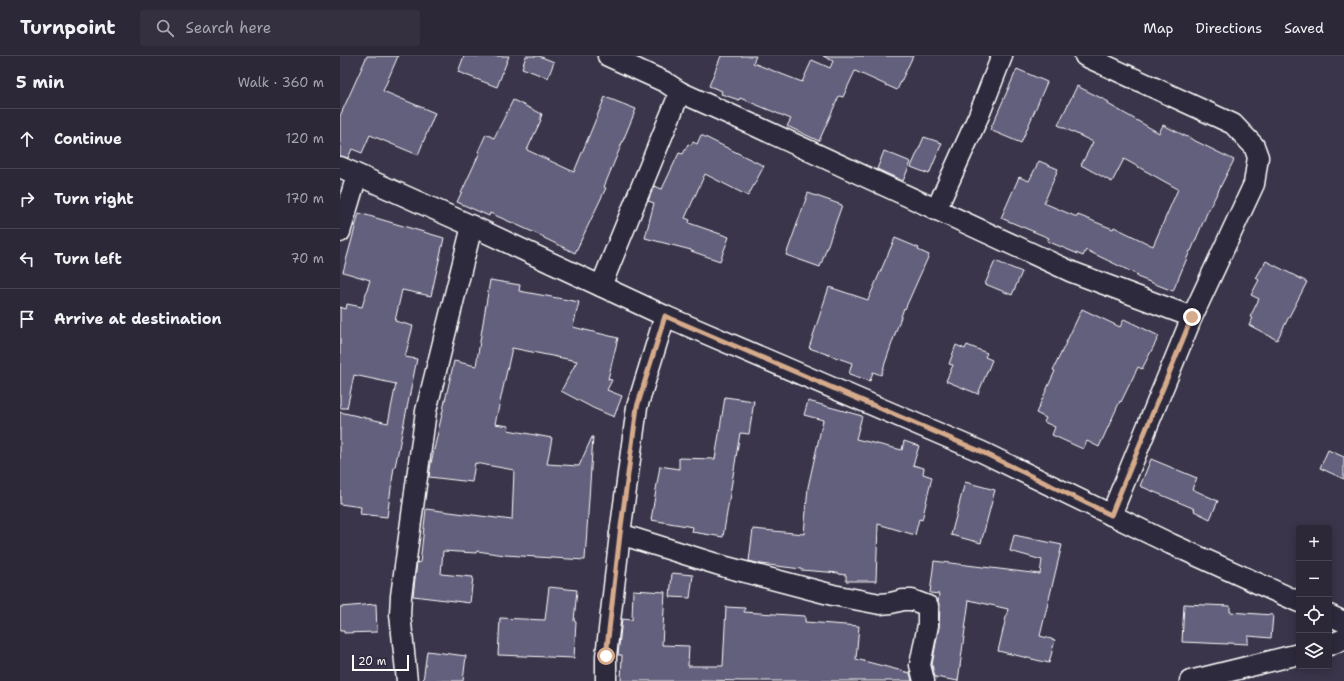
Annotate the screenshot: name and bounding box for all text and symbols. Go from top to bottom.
search box [140,10,420,46]
text: Turnpoint [20,15,116,40]
icon: search [154,17,176,39]
text: Search here [186,18,271,38]
text: Map [1144,19,1174,37]
text: Directions [1196,19,1262,37]
text: Saved [1284,19,1324,37]
text: 5 min [16,71,64,93]
text: Walk · 360 m [238,74,324,91]
icon: ahead [16,128,38,150]
text: Continue [54,129,122,149]
text: 120 m [286,130,324,147]
icon: right [16,188,38,210]
text: Turn right [54,189,134,209]
text: 170 m [286,190,324,207]
icon: left [16,248,38,270]
text: Turn left [54,249,122,269]
text: 70 m [290,250,324,267]
icon: arrive [16,308,38,330]
route end [1183,308,1201,326]
text: Arrive at destination [54,309,222,329]
map controls [1296,525,1332,669]
button: + [1296,525,1332,561]
button: − [1296,561,1332,597]
button: locate [1296,597,1332,633]
button: layers [1296,633,1332,669]
route start [597,647,615,665]
scale bar [352,653,409,672]
text: 20 m [358,654,386,669]

